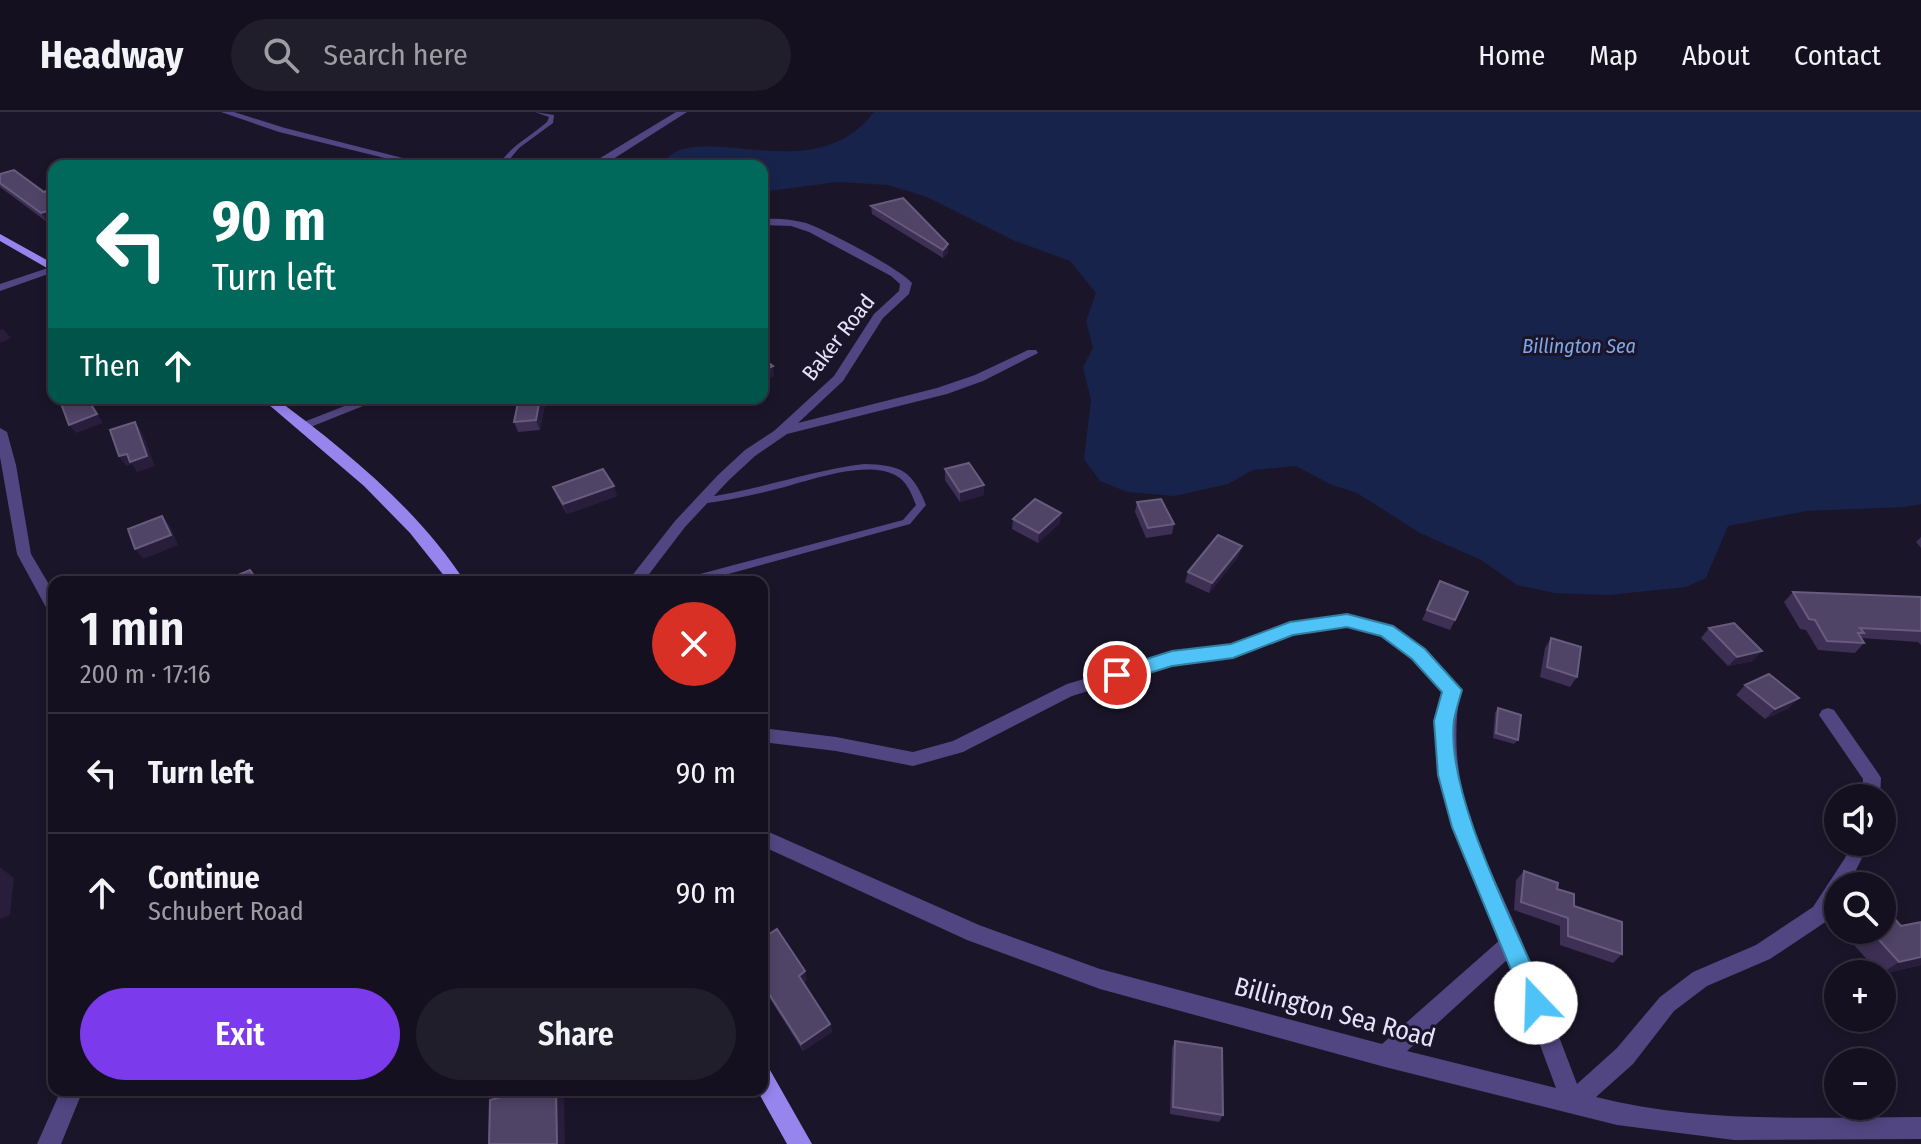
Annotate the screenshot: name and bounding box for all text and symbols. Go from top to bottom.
search box [231,19,791,91]
text: Headway [40,32,183,78]
icon: search [259,33,303,77]
text: Search here [323,37,468,73]
text: Home [1478,39,1545,72]
text: Map [1589,39,1638,72]
text: About [1682,39,1750,72]
text: Contact [1794,39,1881,72]
text: 90 m [212,188,326,255]
icon: left [80,192,184,296]
text: Turn left [212,256,336,300]
street label: Baker Road [796,289,880,386]
water label: Billington Sea [1522,334,1636,358]
icon: ahead [156,344,200,388]
text: Then [80,348,140,384]
text: 1 min [80,600,185,658]
button: close [652,602,736,686]
pin [1083,641,1151,709]
icon: arrive [1095,653,1139,697]
text: 200 m · 17:16 [80,659,211,690]
icon: left [80,751,124,795]
text: Turn left [148,755,254,791]
text: 90 m [676,755,736,791]
map controls [1824,784,1896,1120]
button: sound [1824,784,1896,856]
text: Continue [148,860,260,896]
icon: ahead [80,871,124,915]
button: search [1824,872,1896,944]
text: 90 m [676,875,736,911]
text: Schubert Road [148,896,304,927]
button: + [1824,960,1896,1032]
position arrow [1494,961,1578,1045]
street label: Billington Sea Road [1231,971,1439,1054]
button: Exit [80,988,400,1080]
button: Share [416,988,736,1080]
button: − [1824,1048,1896,1120]

